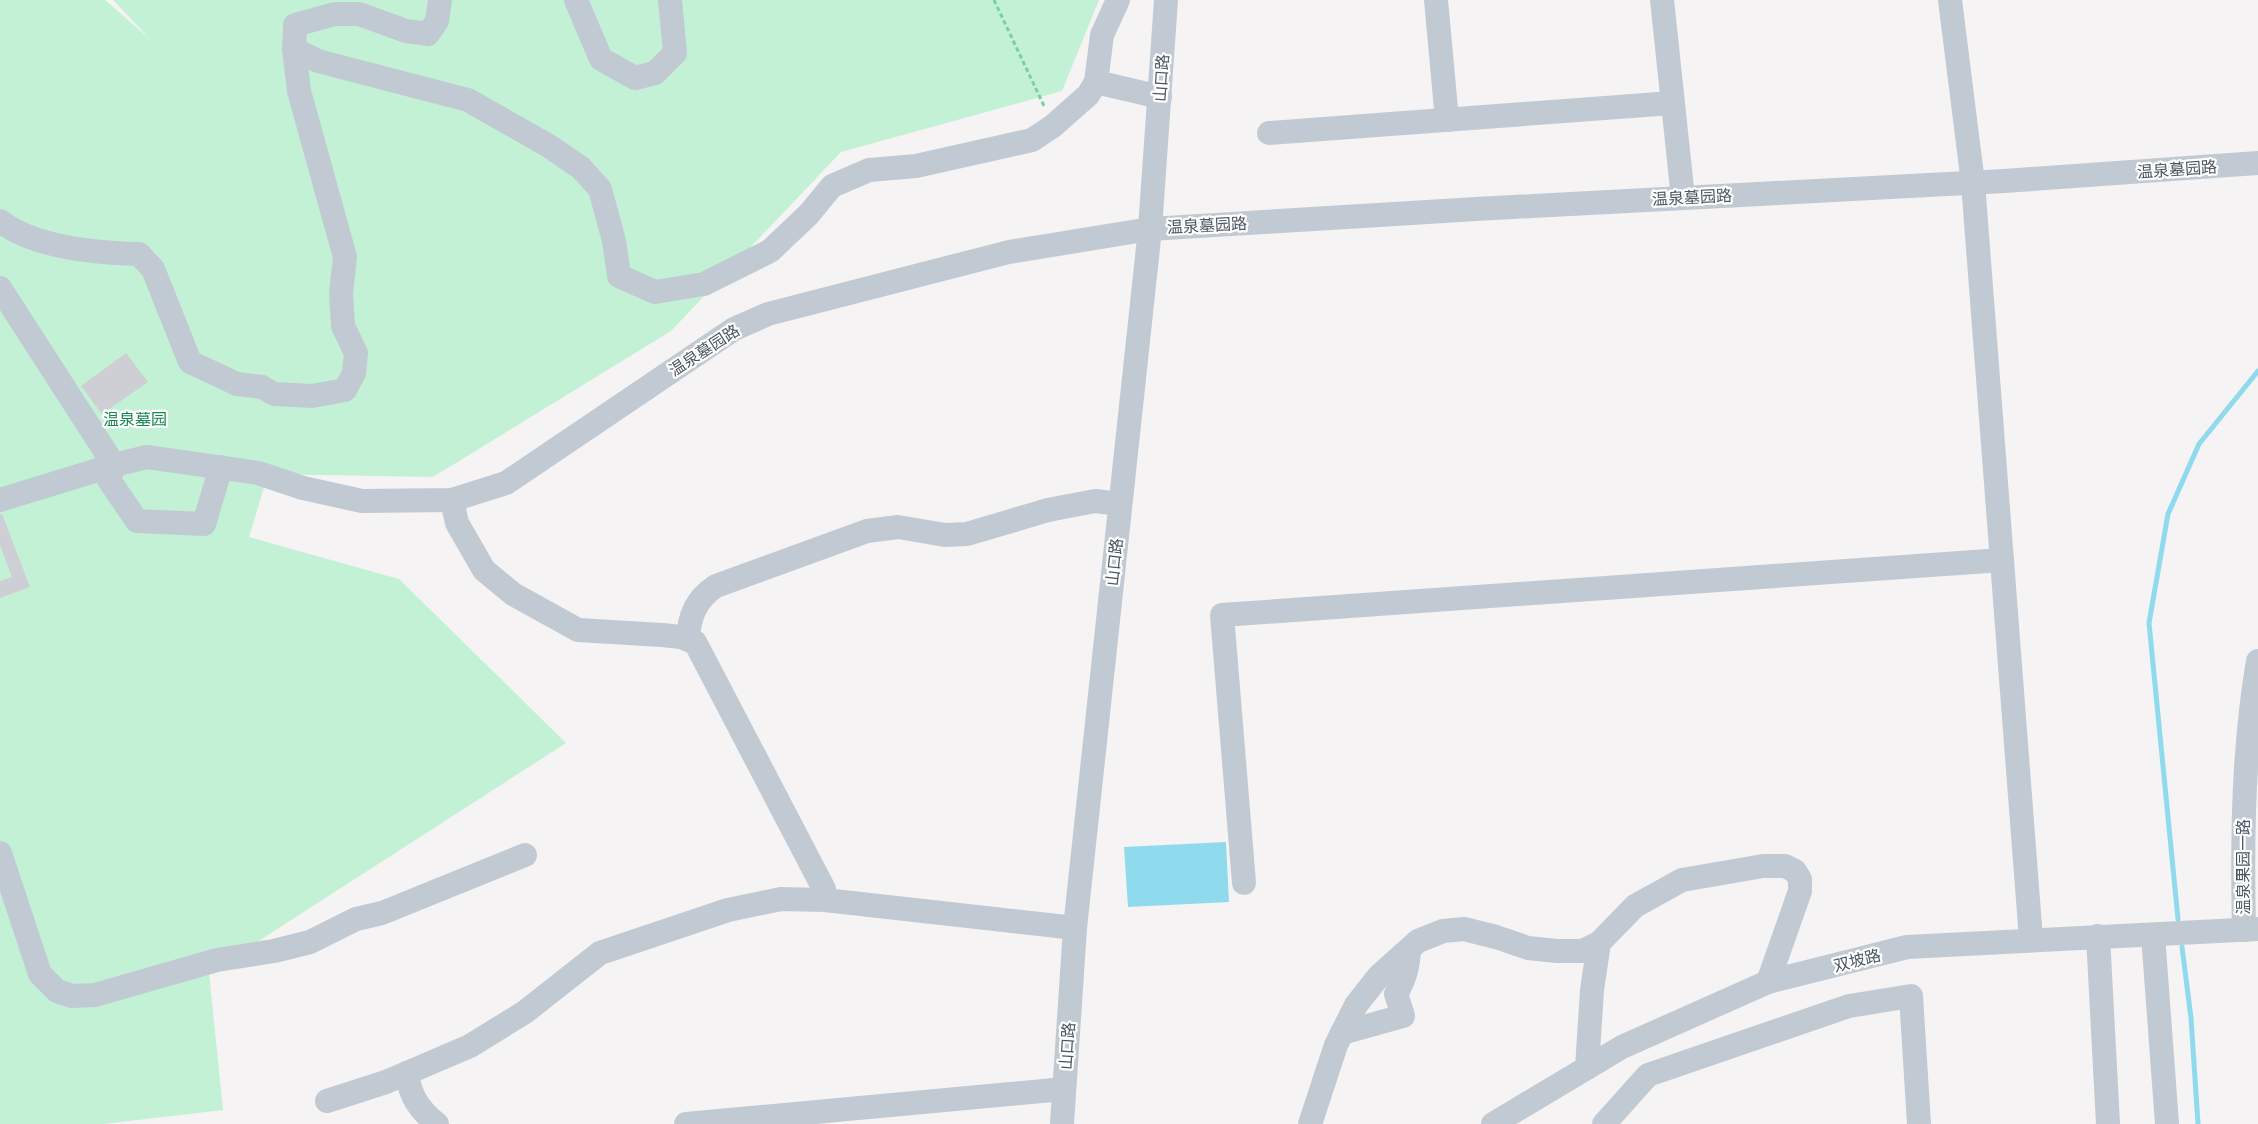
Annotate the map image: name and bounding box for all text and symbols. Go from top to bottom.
street label: 山口路 [1149,53,1173,103]
street label: 温泉墓园路 [2136,156,2218,182]
street label: 温泉墓园路 [1652,185,1732,209]
street label: 温泉墓园路 [1167,213,1247,237]
street label: 温泉墓园路 [665,320,743,380]
park label: 温泉墓园 [103,409,167,429]
street label: 山口路 [1102,537,1126,587]
street label: 温泉果园一路 [2233,819,2253,915]
street label: 双坡路 [1831,944,1883,976]
street label: 山口路 [1055,1021,1079,1071]

